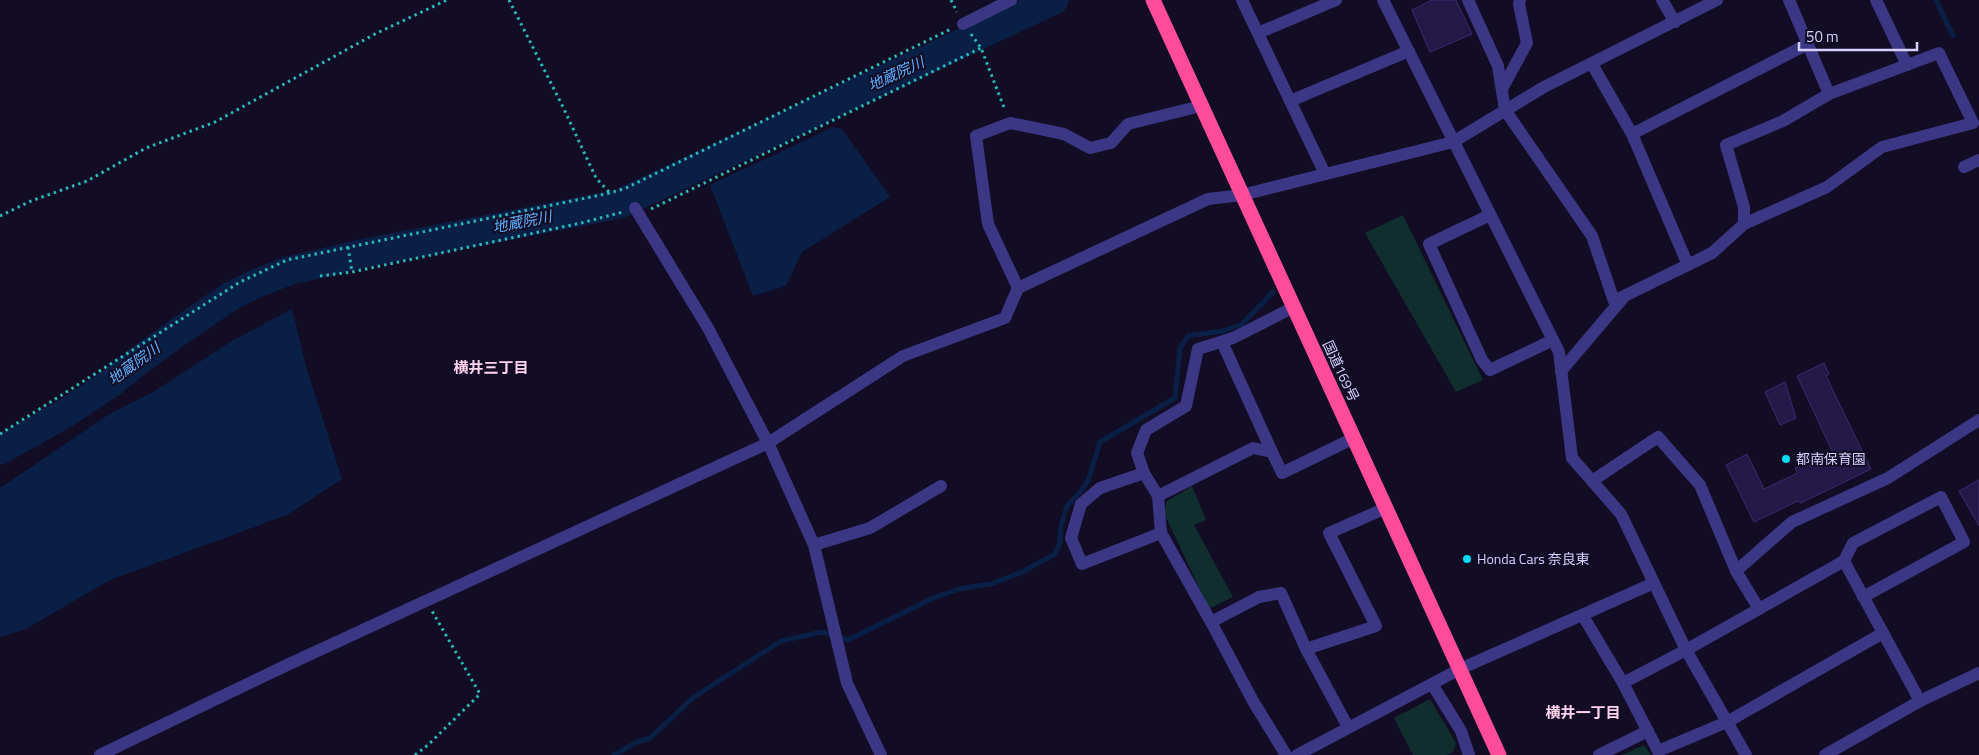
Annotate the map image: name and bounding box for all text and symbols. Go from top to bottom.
scale bar [1799,20,1916,52]
text: 50 m [1806,25,1839,48]
water label: 地蔵院川 [864,50,930,97]
water label: 地蔵院川 [490,204,556,239]
water label: 地蔵院川 [103,335,166,391]
street label: 国道169号 [1318,337,1365,405]
district label: 横井三丁目 [453,356,529,379]
place label: 都南保育園 [1796,448,1866,469]
marker: 都南保育園 [1780,453,1792,465]
place label: Honda Cars 奈良東 [1477,548,1590,569]
marker: Honda Cars 奈良東 [1461,553,1473,565]
district label: 横井一丁目 [1545,701,1621,724]

